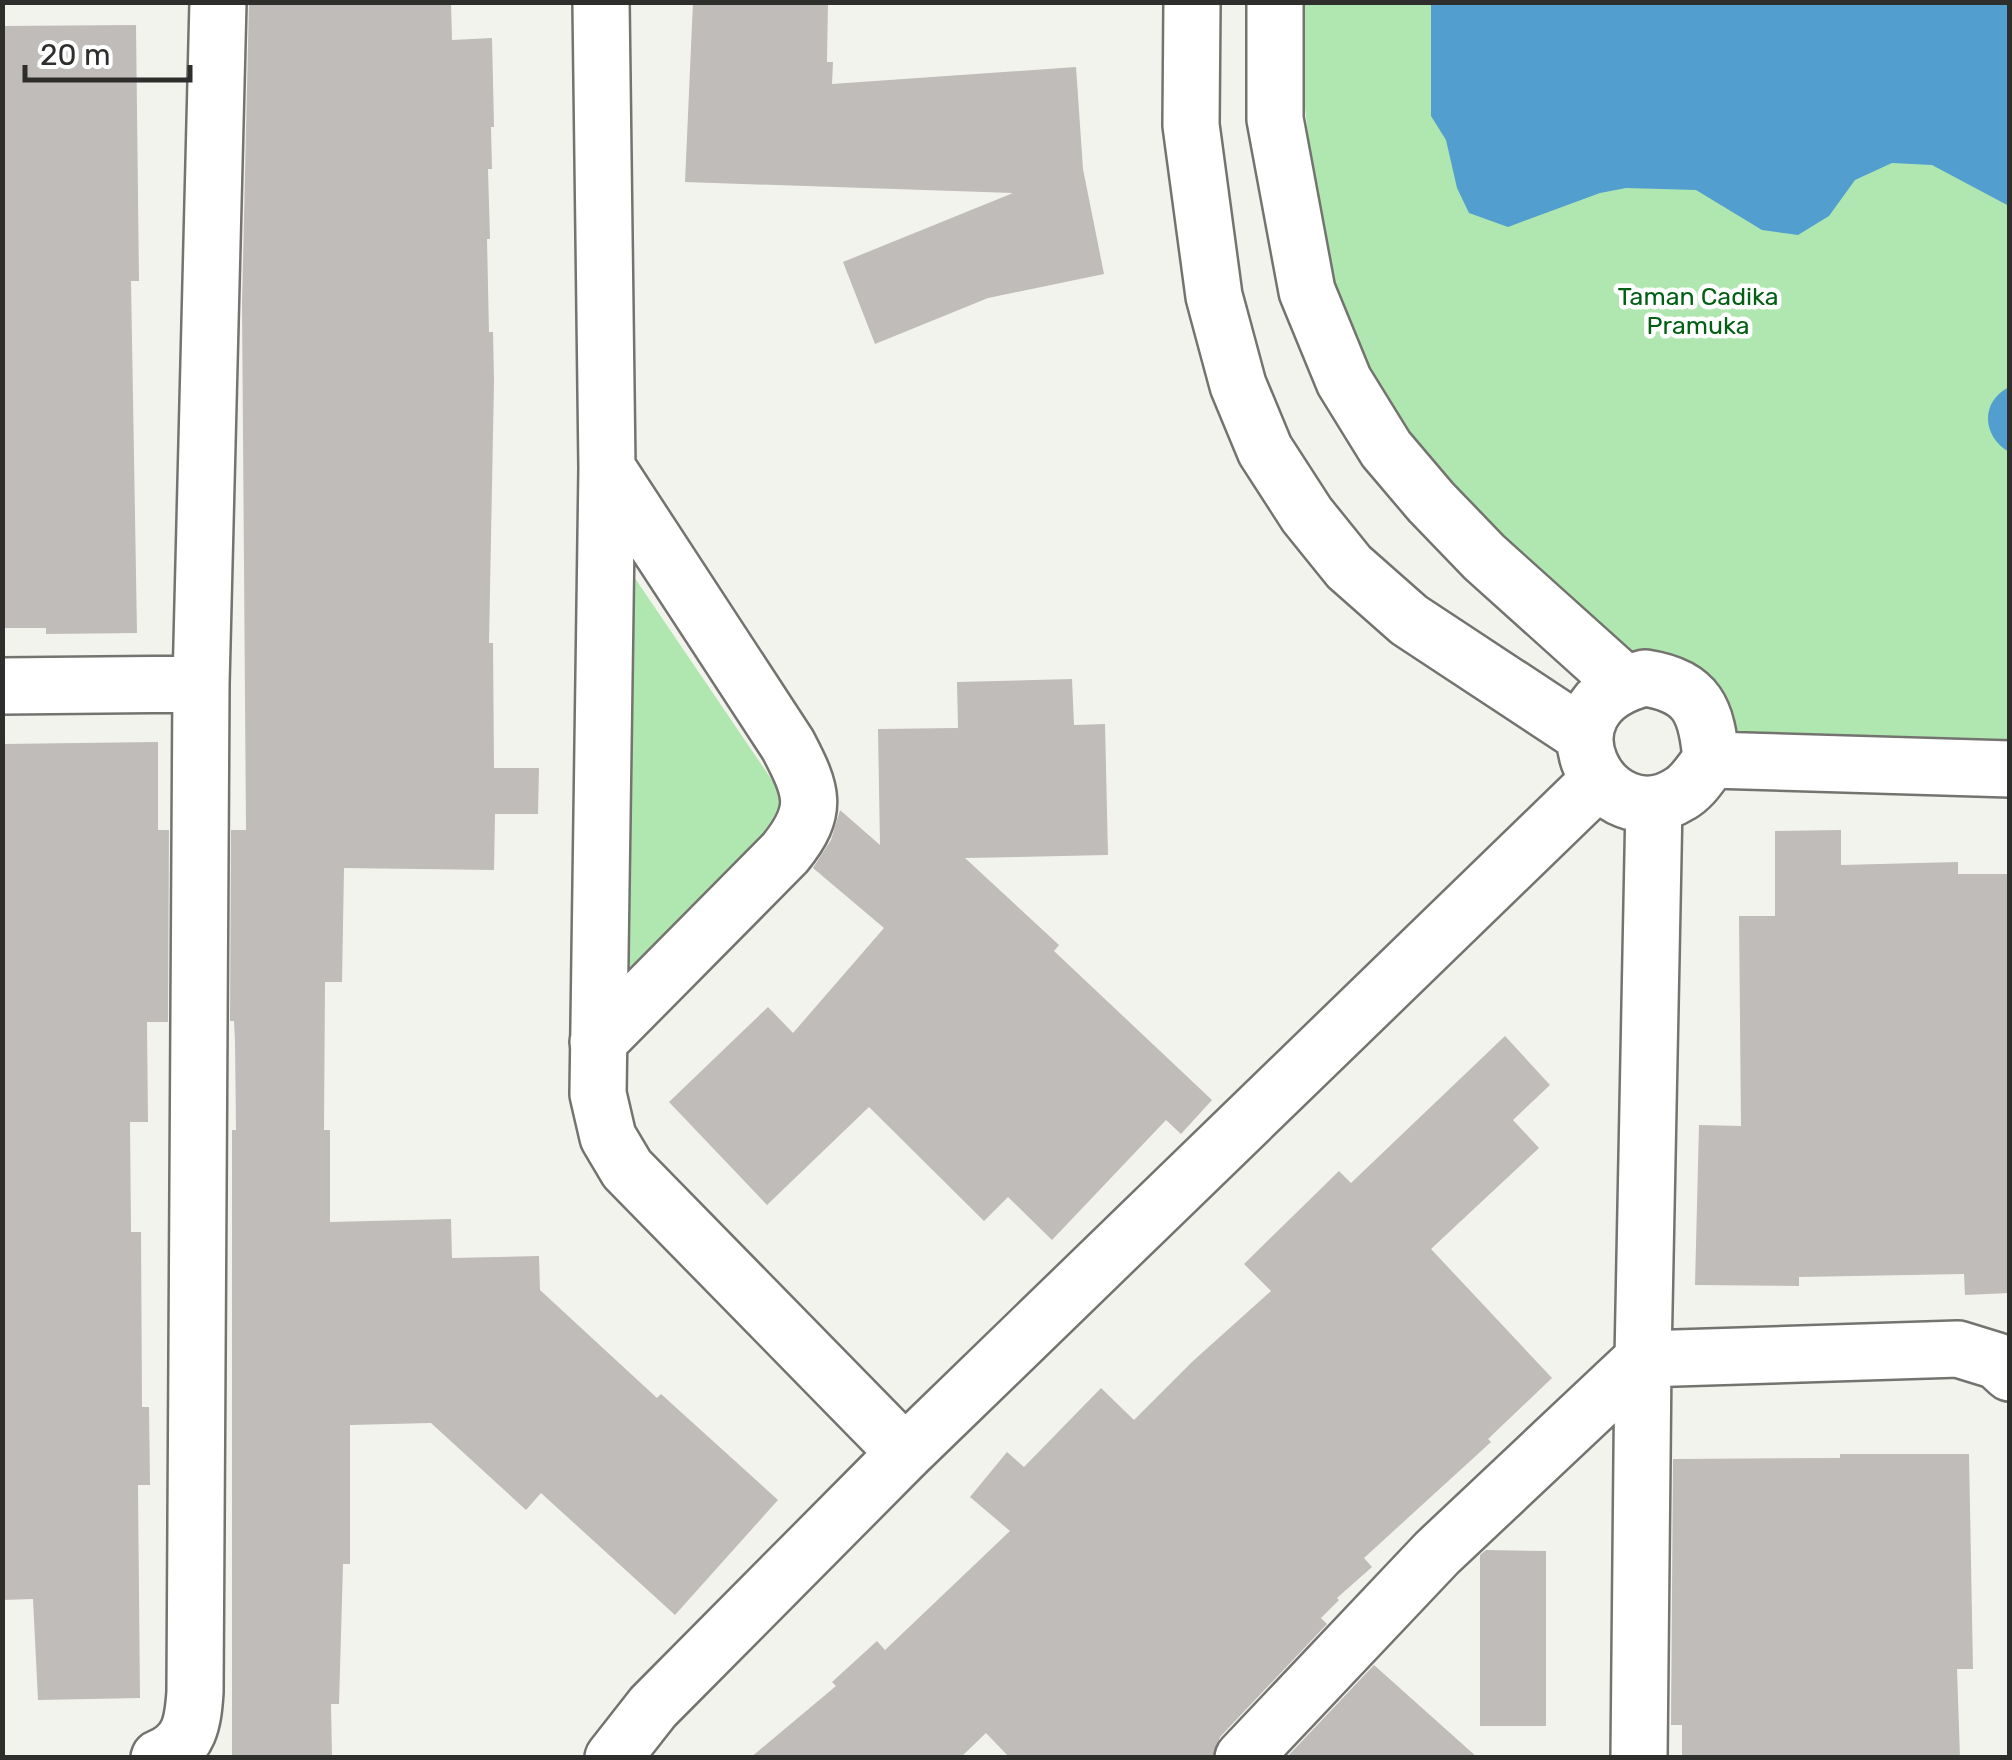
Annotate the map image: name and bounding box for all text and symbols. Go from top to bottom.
scale bar [25,20,190,82]
text: 20 m [40,37,111,73]
park label: Taman Cadika Pramuka [1617,282,1779,340]

